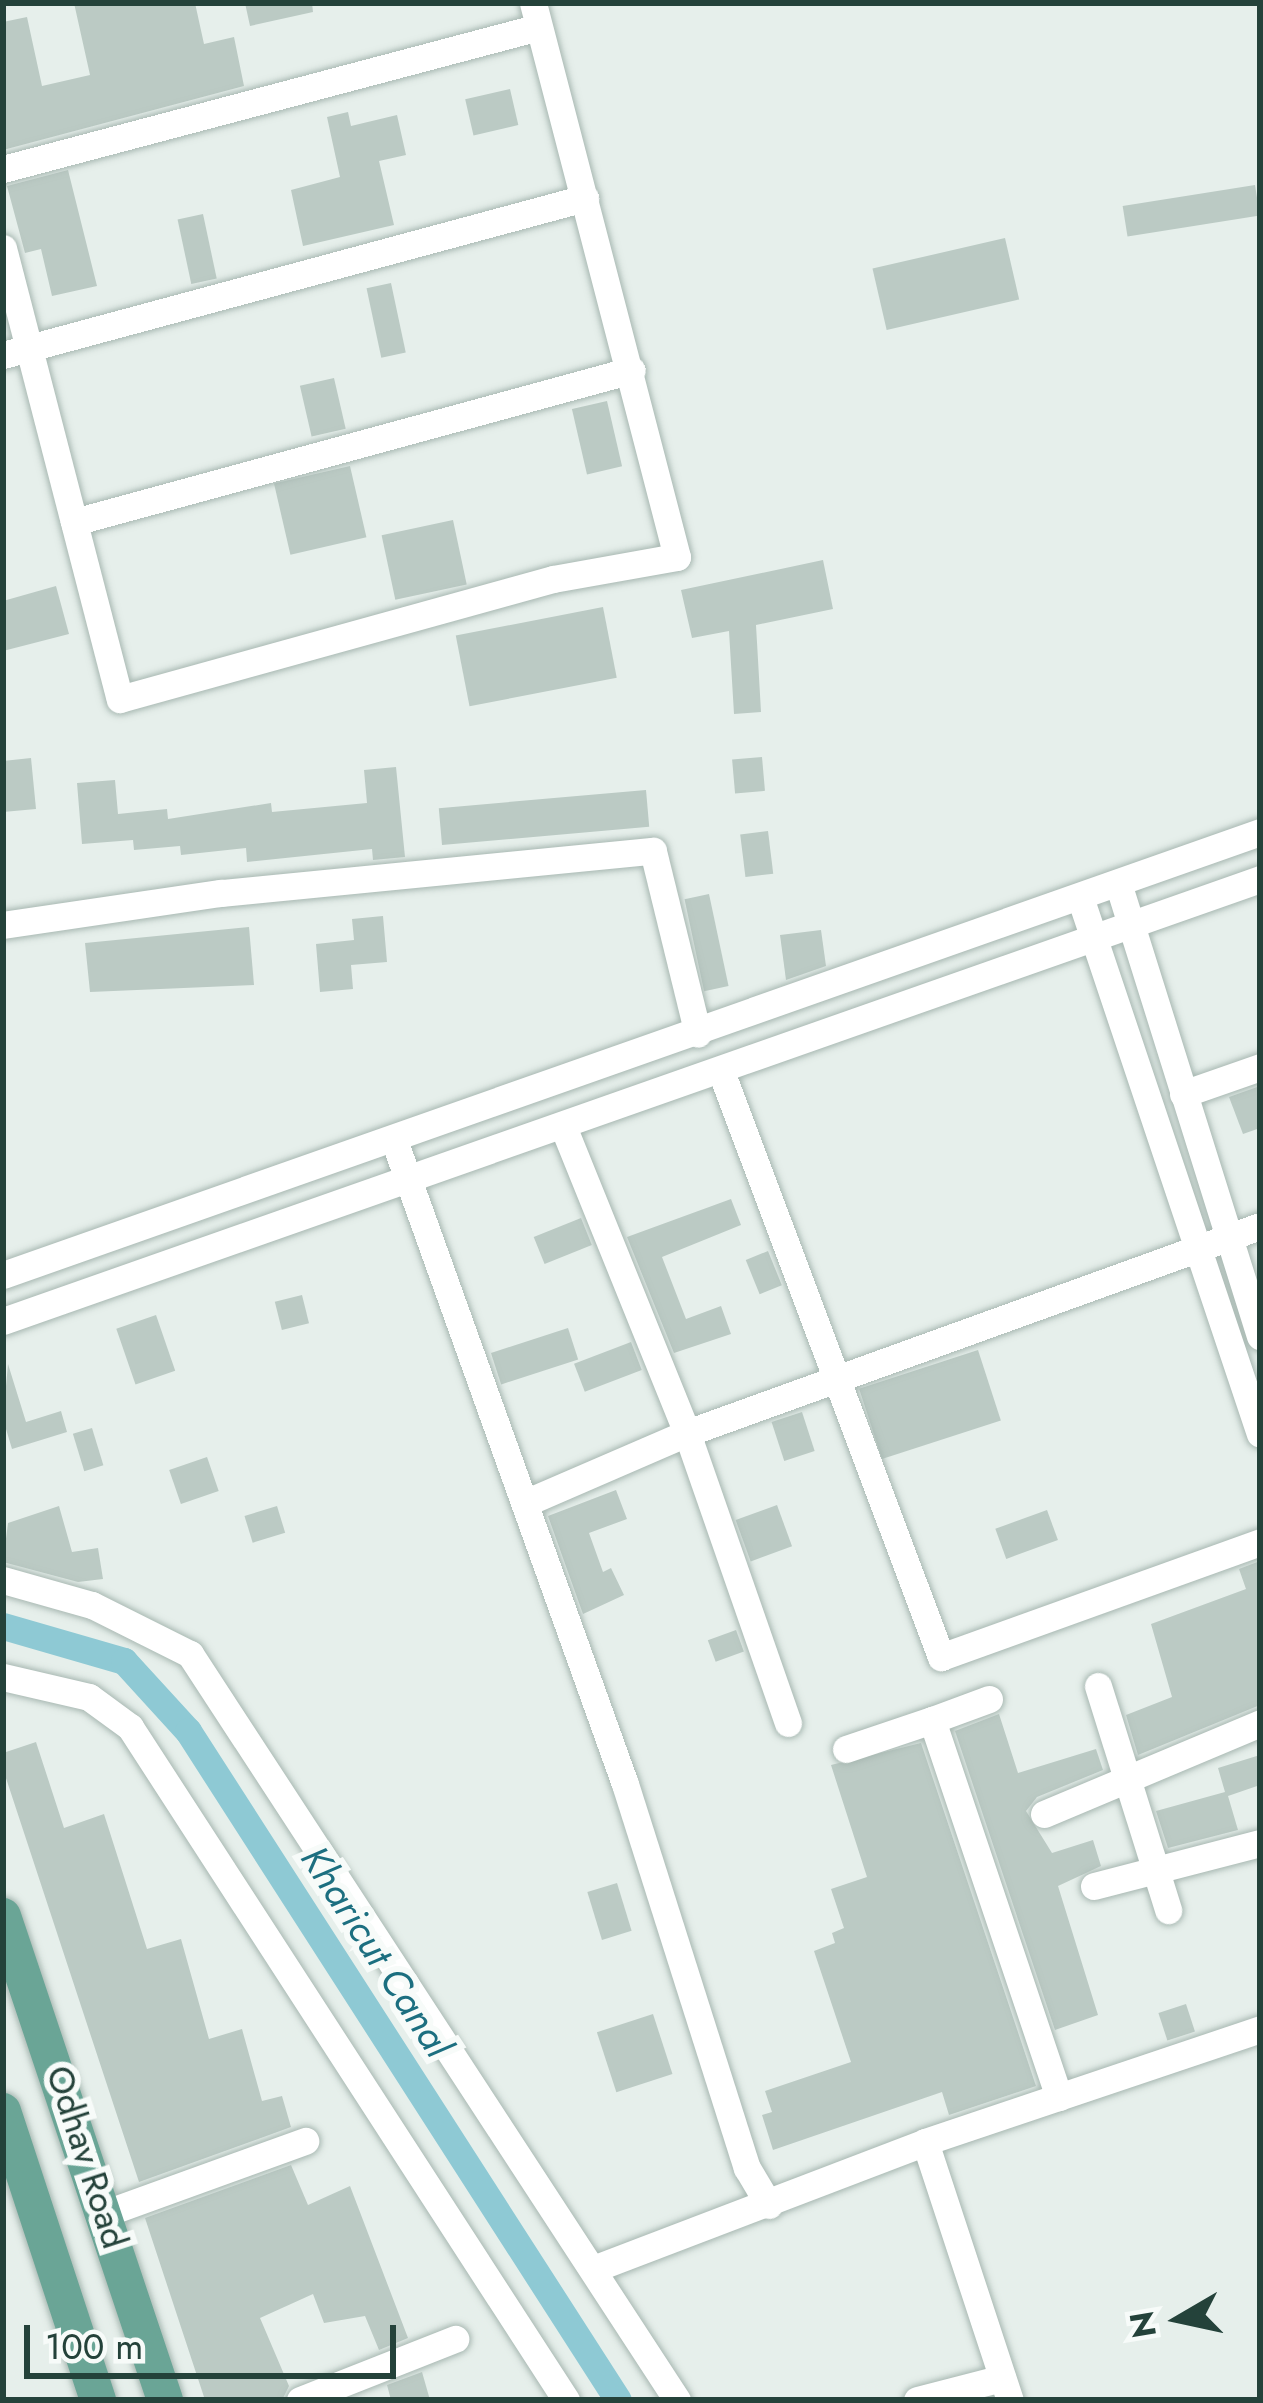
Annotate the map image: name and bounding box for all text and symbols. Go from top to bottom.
water label: Kharicut Canal [290,1838,462,2066]
street label: Odhav Road [37,2060,137,2254]
north arrow [1119,2259,1239,2379]
scale bar [30,2301,402,2375]
text: N [1118,2308,1168,2341]
text: 100 m [45,2320,143,2372]

